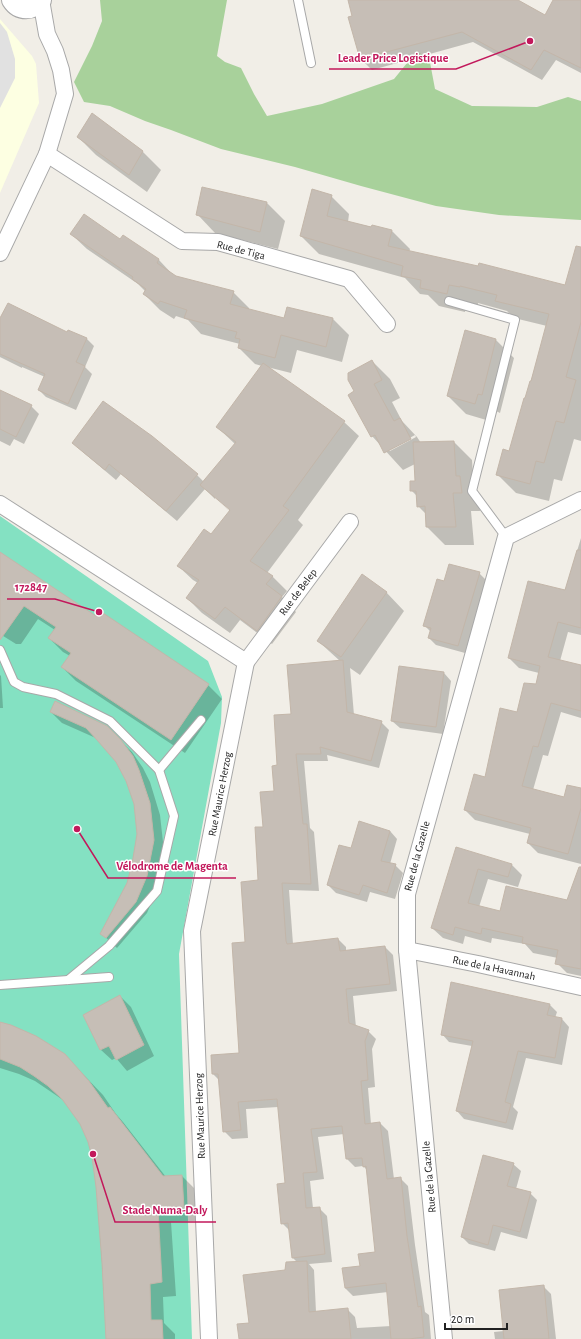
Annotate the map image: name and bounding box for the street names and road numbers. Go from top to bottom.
street label: Rue de Tiga [216,239,266,261]
street label: Rue de Belep [277,566,319,617]
street label: Rue Maurice Herzog [206,750,234,837]
street label: Rue de la Gazelle [402,820,432,892]
street label: Rue de la Havannah [452,954,536,982]
street label: Rue Maurice Herzog [193,1072,207,1159]
street label: Rue de la Gazelle [420,1141,438,1213]

